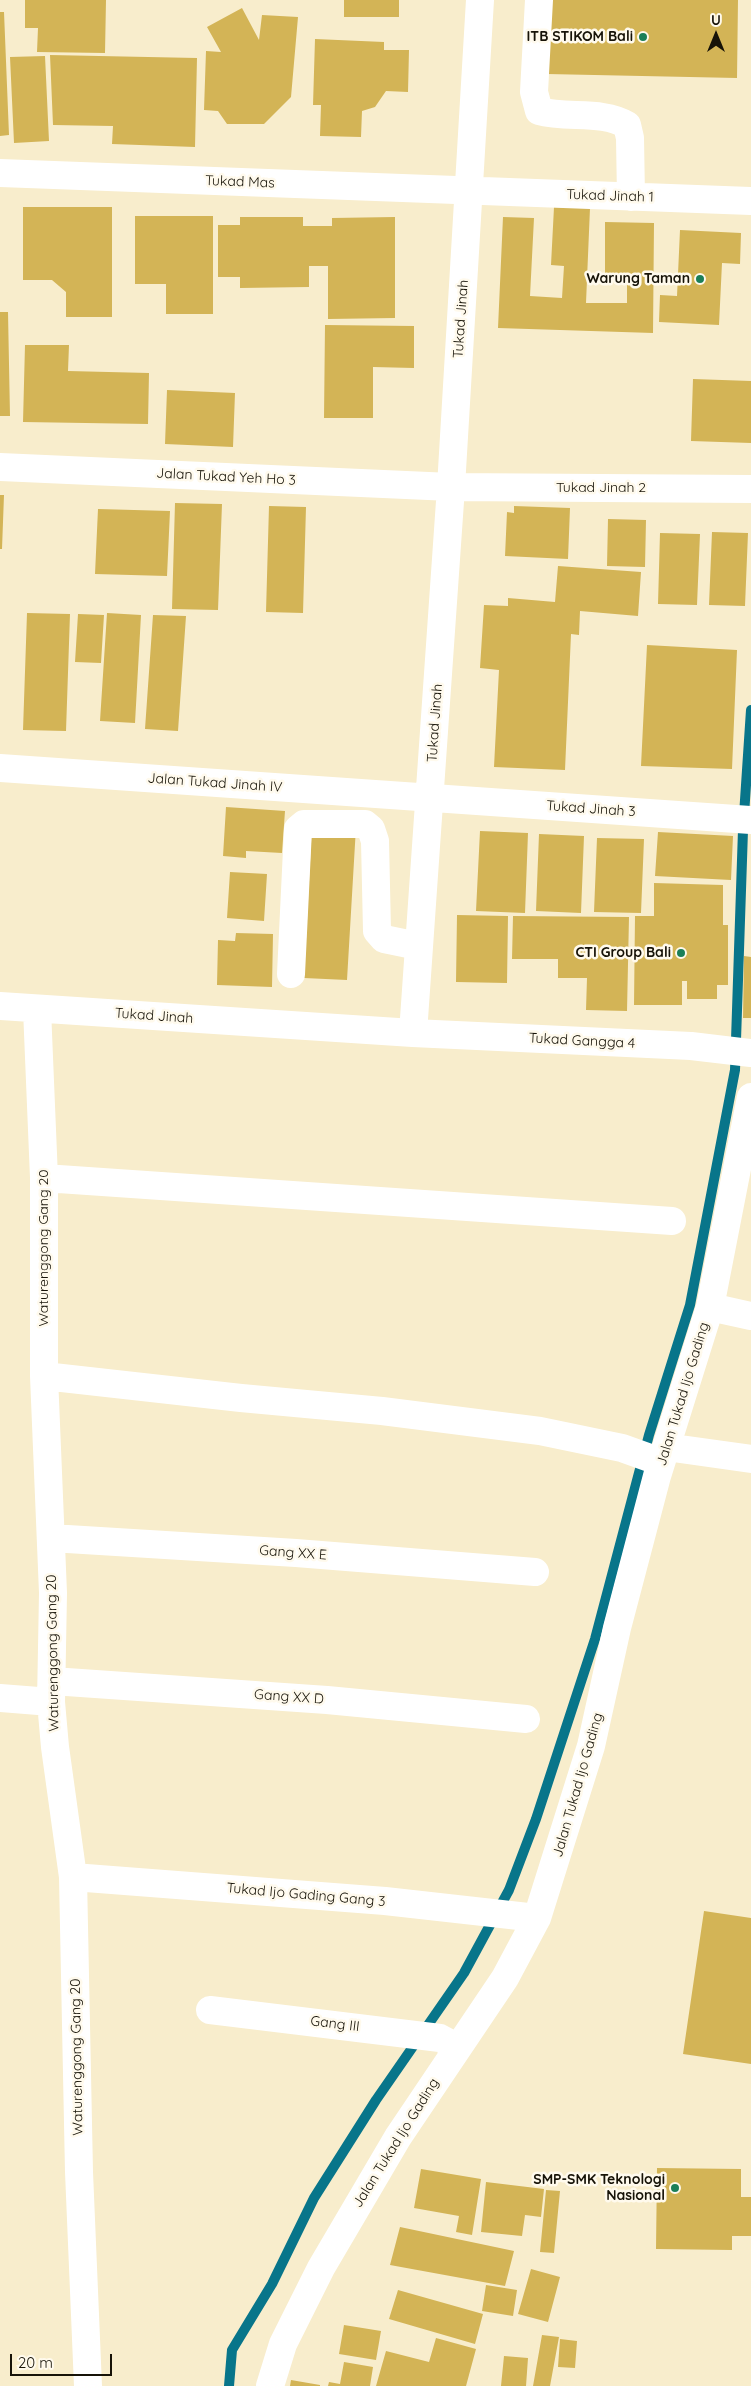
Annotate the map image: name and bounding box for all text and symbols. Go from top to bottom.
north arrow [691,10,741,60]
text: U [711,11,721,29]
place label: ITB STIKOM Bali [527,29,633,45]
marker: ITB STIKOM Bali [637,31,649,43]
street label: Tukad Mas [205,172,275,192]
street label: Tukad Jinah 1 [566,186,654,206]
place label: Warung Taman [586,271,690,287]
marker: Warung Taman [694,273,706,285]
street label: Tukad Jinah [450,279,472,359]
street label: Jalan Tukad Yeh Ho 3 [156,465,296,489]
street label: Tukad Jinah 2 [556,480,646,496]
street label: Tukad Jinah [424,683,446,763]
street label: Jalan Tukad Jinah IV [147,770,283,796]
street label: Tukad Jinah 3 [546,797,636,821]
place label: CTI Group Bali [575,945,671,961]
marker: CTI Group Bali [675,947,687,959]
street label: Tukad Jinah [114,1005,194,1027]
street label: Tukad Gangga 4 [528,1030,636,1052]
street label: Waturenggong Gang 20 [36,1169,52,1327]
street label: Jalan Tukad Ijo Gading [653,1320,713,1468]
street label: Gang XX E [259,1542,327,1564]
street label: Waturenggong Gang 20 [43,1574,63,1732]
street label: Gang XX D [254,1686,324,1708]
street label: Jalan Tukad Ijo Gading [549,1711,607,1859]
street label: Tukad Ijo Gading Gang 3 [226,1880,386,1910]
street label: Waturenggong Gang 20 [67,1978,87,2136]
street label: Gang III [309,2013,361,2035]
street label: Jalan Tukad Ijo Gading [349,2075,443,2211]
place label: SMP-SMK Teknologi Nasional [533,2172,665,2204]
marker: SMP-SMK Teknologi Nasional [669,2182,681,2194]
scale bar [12,2344,115,2376]
text: 20 m [18,2353,53,2372]

